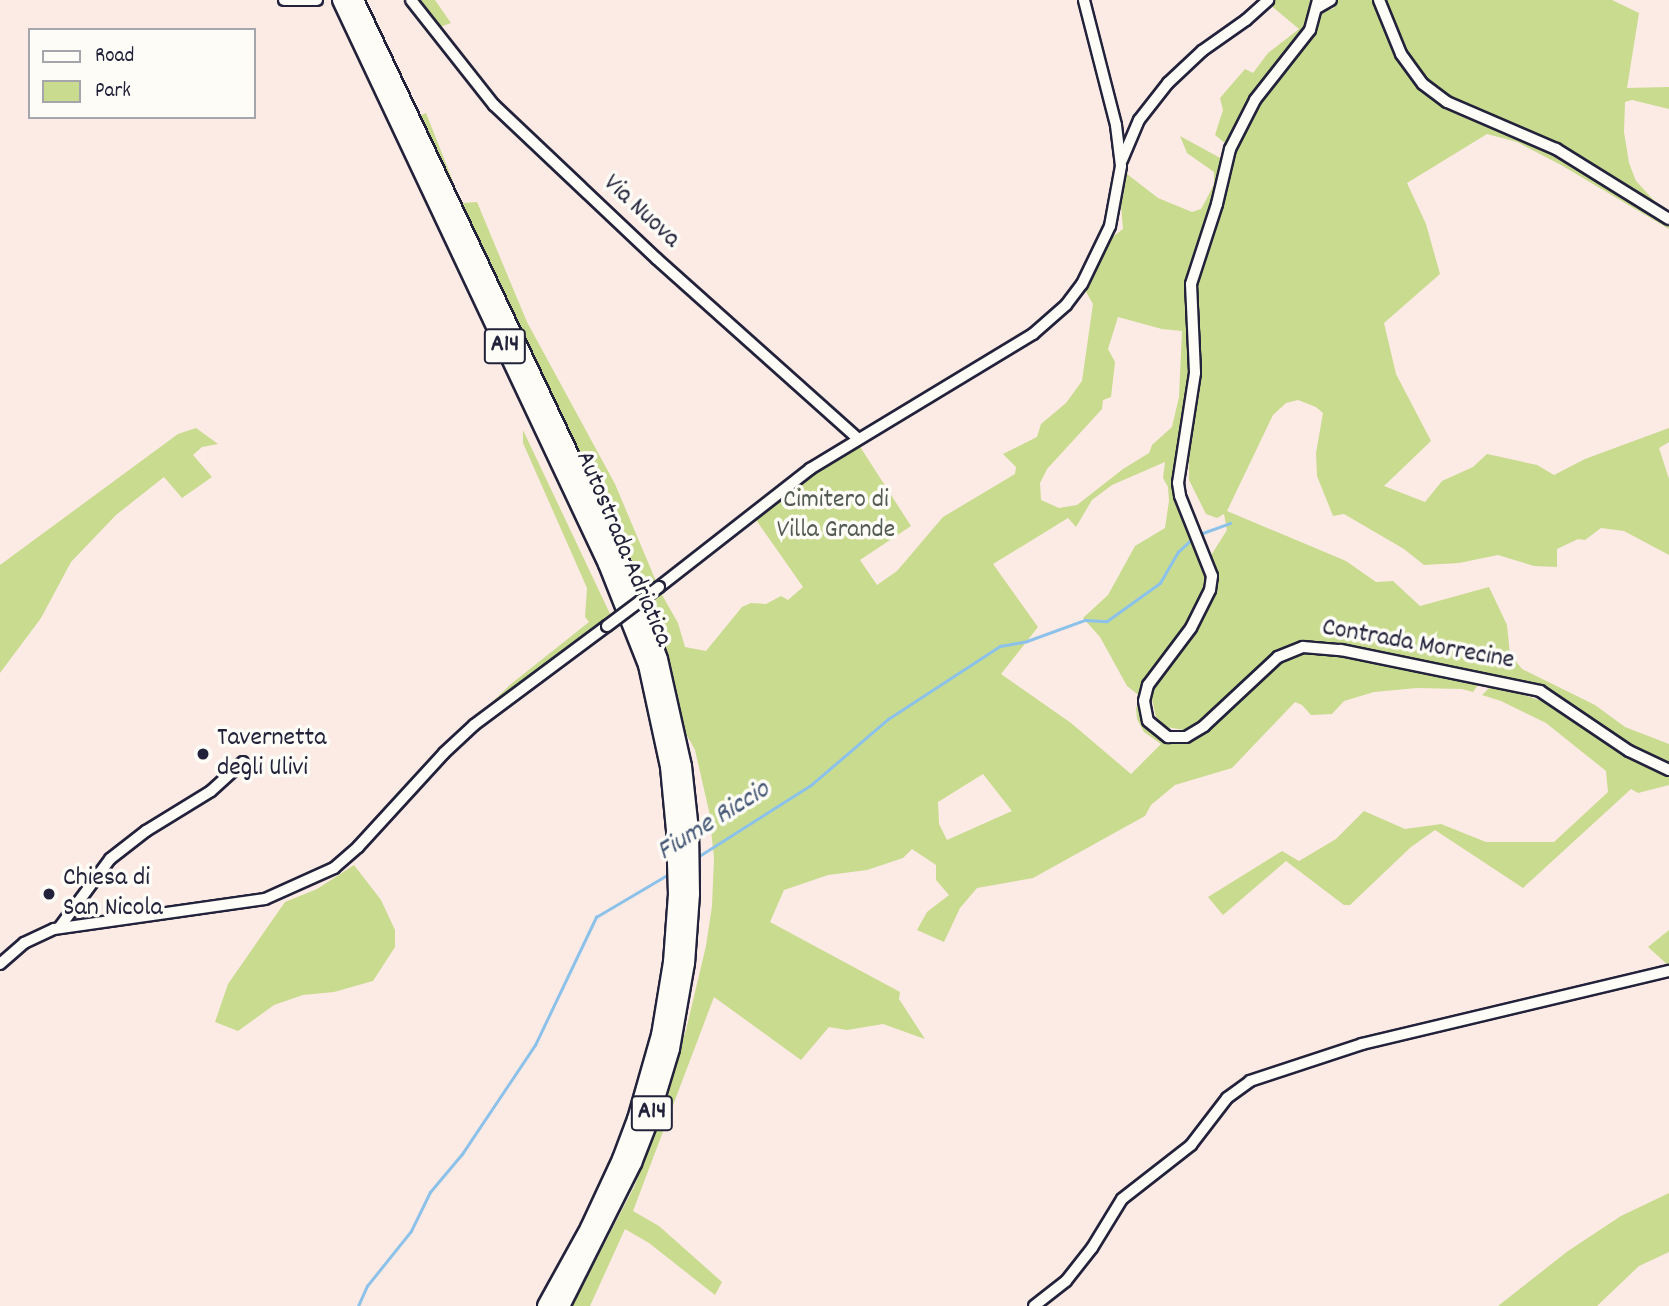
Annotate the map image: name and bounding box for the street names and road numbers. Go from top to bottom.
street label: Via Nuova [596,169,686,255]
road number: A14 [482,326,528,366]
street label: Autostrada Adriatica [568,447,678,651]
street label: Contrada Morrecine [1320,613,1516,677]
road number: A14 [629,1092,675,1134]

